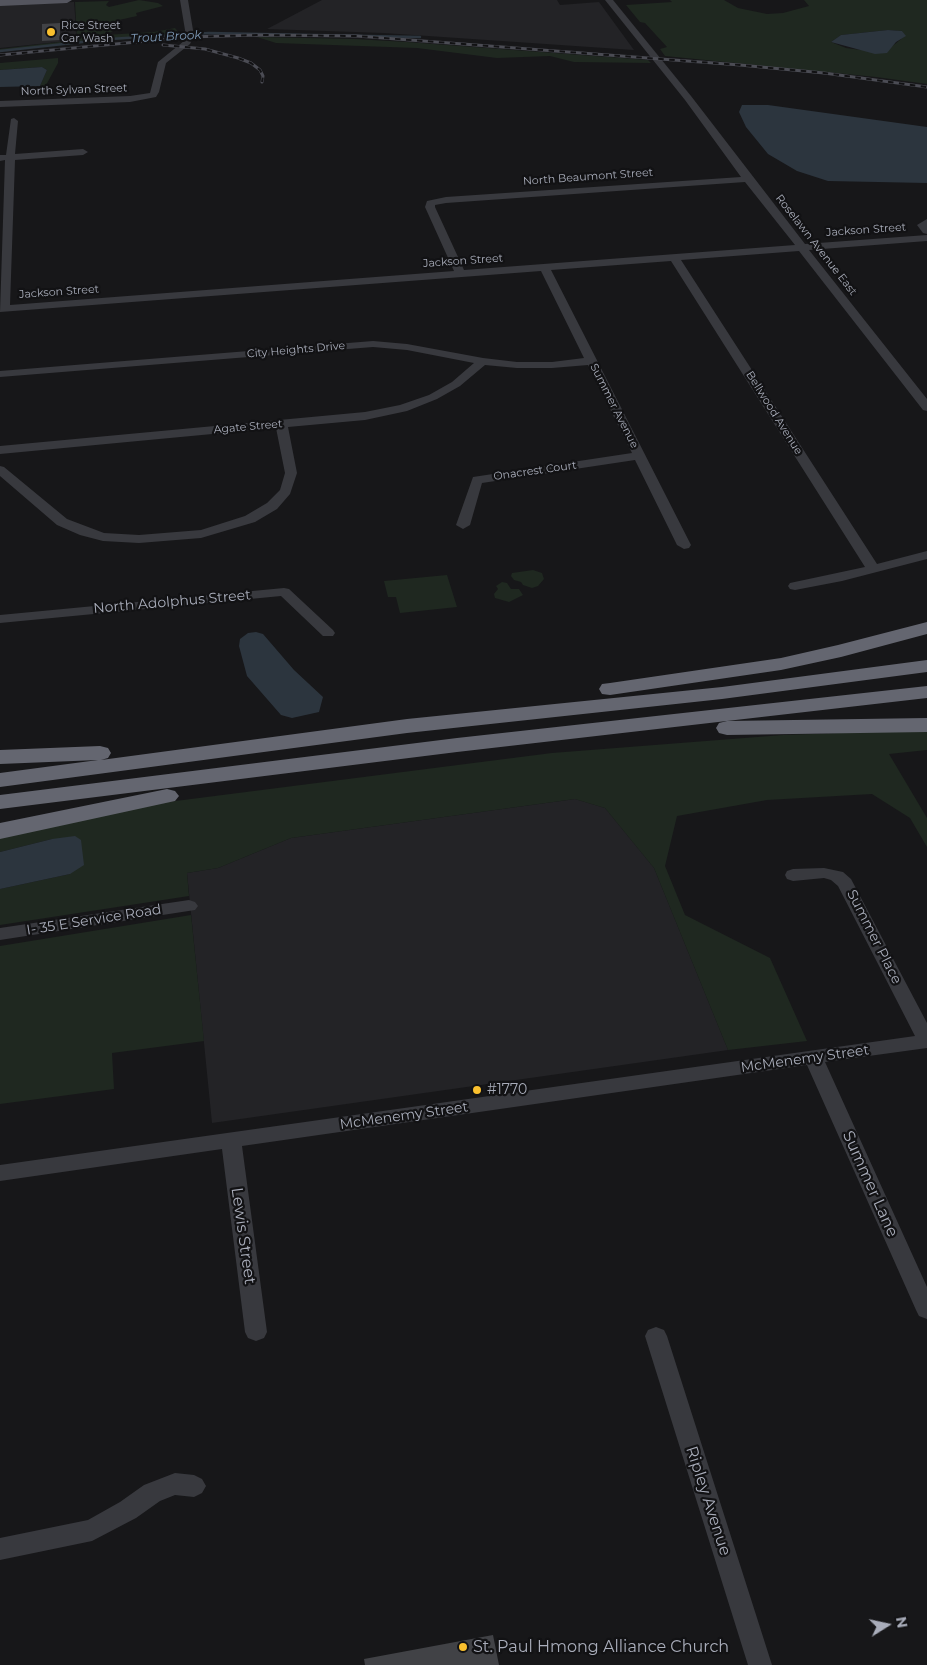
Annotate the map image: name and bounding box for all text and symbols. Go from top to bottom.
place label: Rice Street Car Wash [61,19,121,45]
marker: Rice Street Car Wash [45,26,57,38]
water label: Trout Brook [130,28,202,46]
street label: North Sylvan Street [20,82,128,98]
street label: North Beaumont Street [522,166,654,188]
street label: Roselawn Avenue East [773,192,859,298]
street label: Jackson Street [825,221,907,239]
street label: Jackson Street [422,252,504,270]
street label: Jackson Street [18,283,100,301]
street label: City Heights Drive [246,339,346,361]
street label: Summer Avenue [587,362,641,450]
street label: Bellwood Avenue [743,369,805,457]
street label: Agate Street [213,417,283,437]
street label: Onacrest Court [493,459,577,483]
street label: North Adolphus Street [93,587,251,617]
street label: Summer Place [843,887,905,987]
street label: I- 35 E Service Road [25,901,163,939]
street label: McMenemy Street [740,1042,870,1076]
place label: #1770 [487,1082,527,1098]
marker: #1770 [471,1084,483,1096]
street label: McMenemy Street [339,1099,469,1133]
street label: Summer Lane [838,1128,902,1240]
street label: Lewis Street [227,1186,259,1286]
street label: Ripley Avenue [681,1444,735,1558]
north arrow [862,1600,912,1650]
text: N [892,1615,912,1630]
place label: St. Paul Hmong Alliance Church [473,1637,729,1657]
marker: St. Paul Hmong Alliance Church [457,1641,469,1653]

